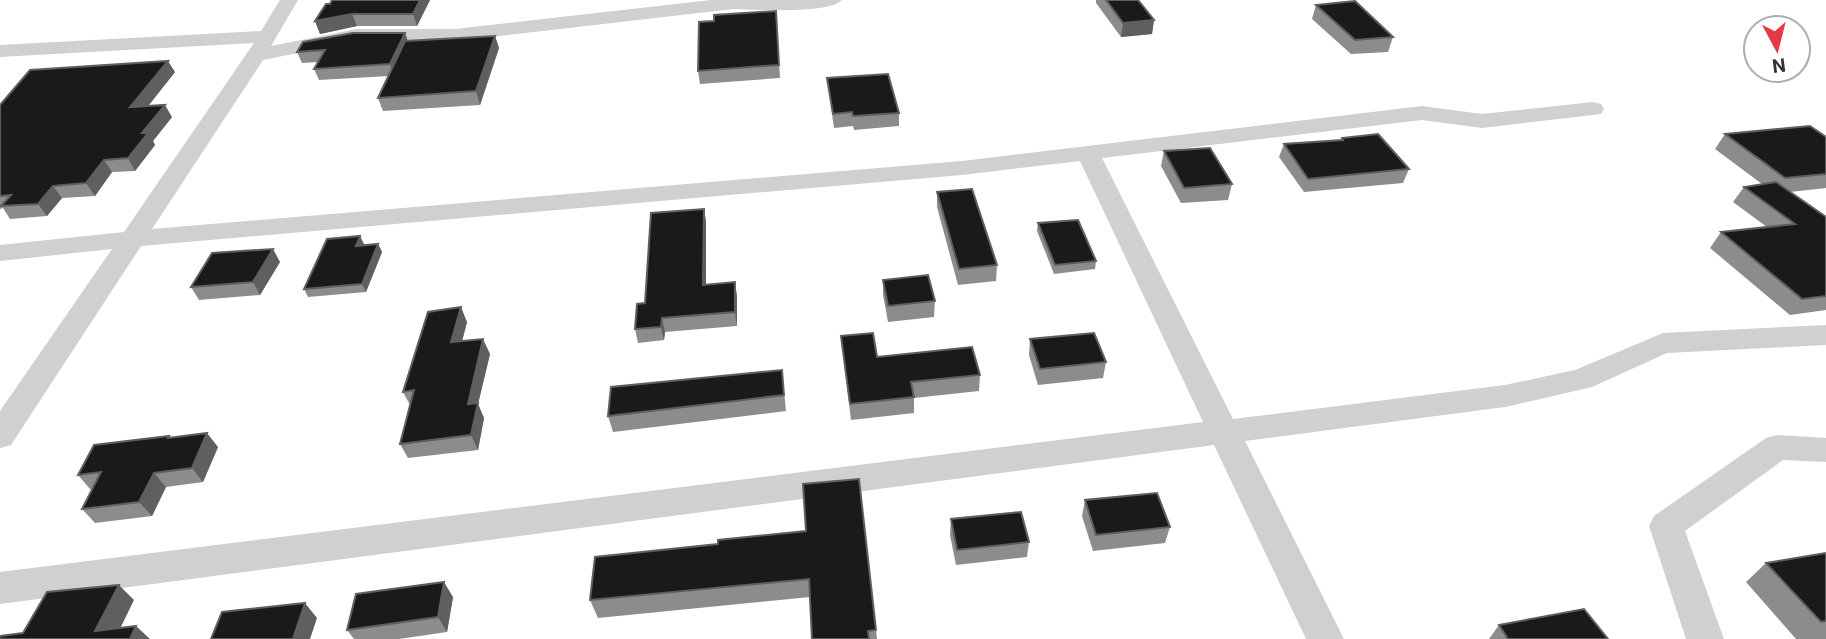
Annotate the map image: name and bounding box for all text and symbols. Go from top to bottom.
north arrow [1742,14,1812,84]
text: N [1771,53,1787,78]

